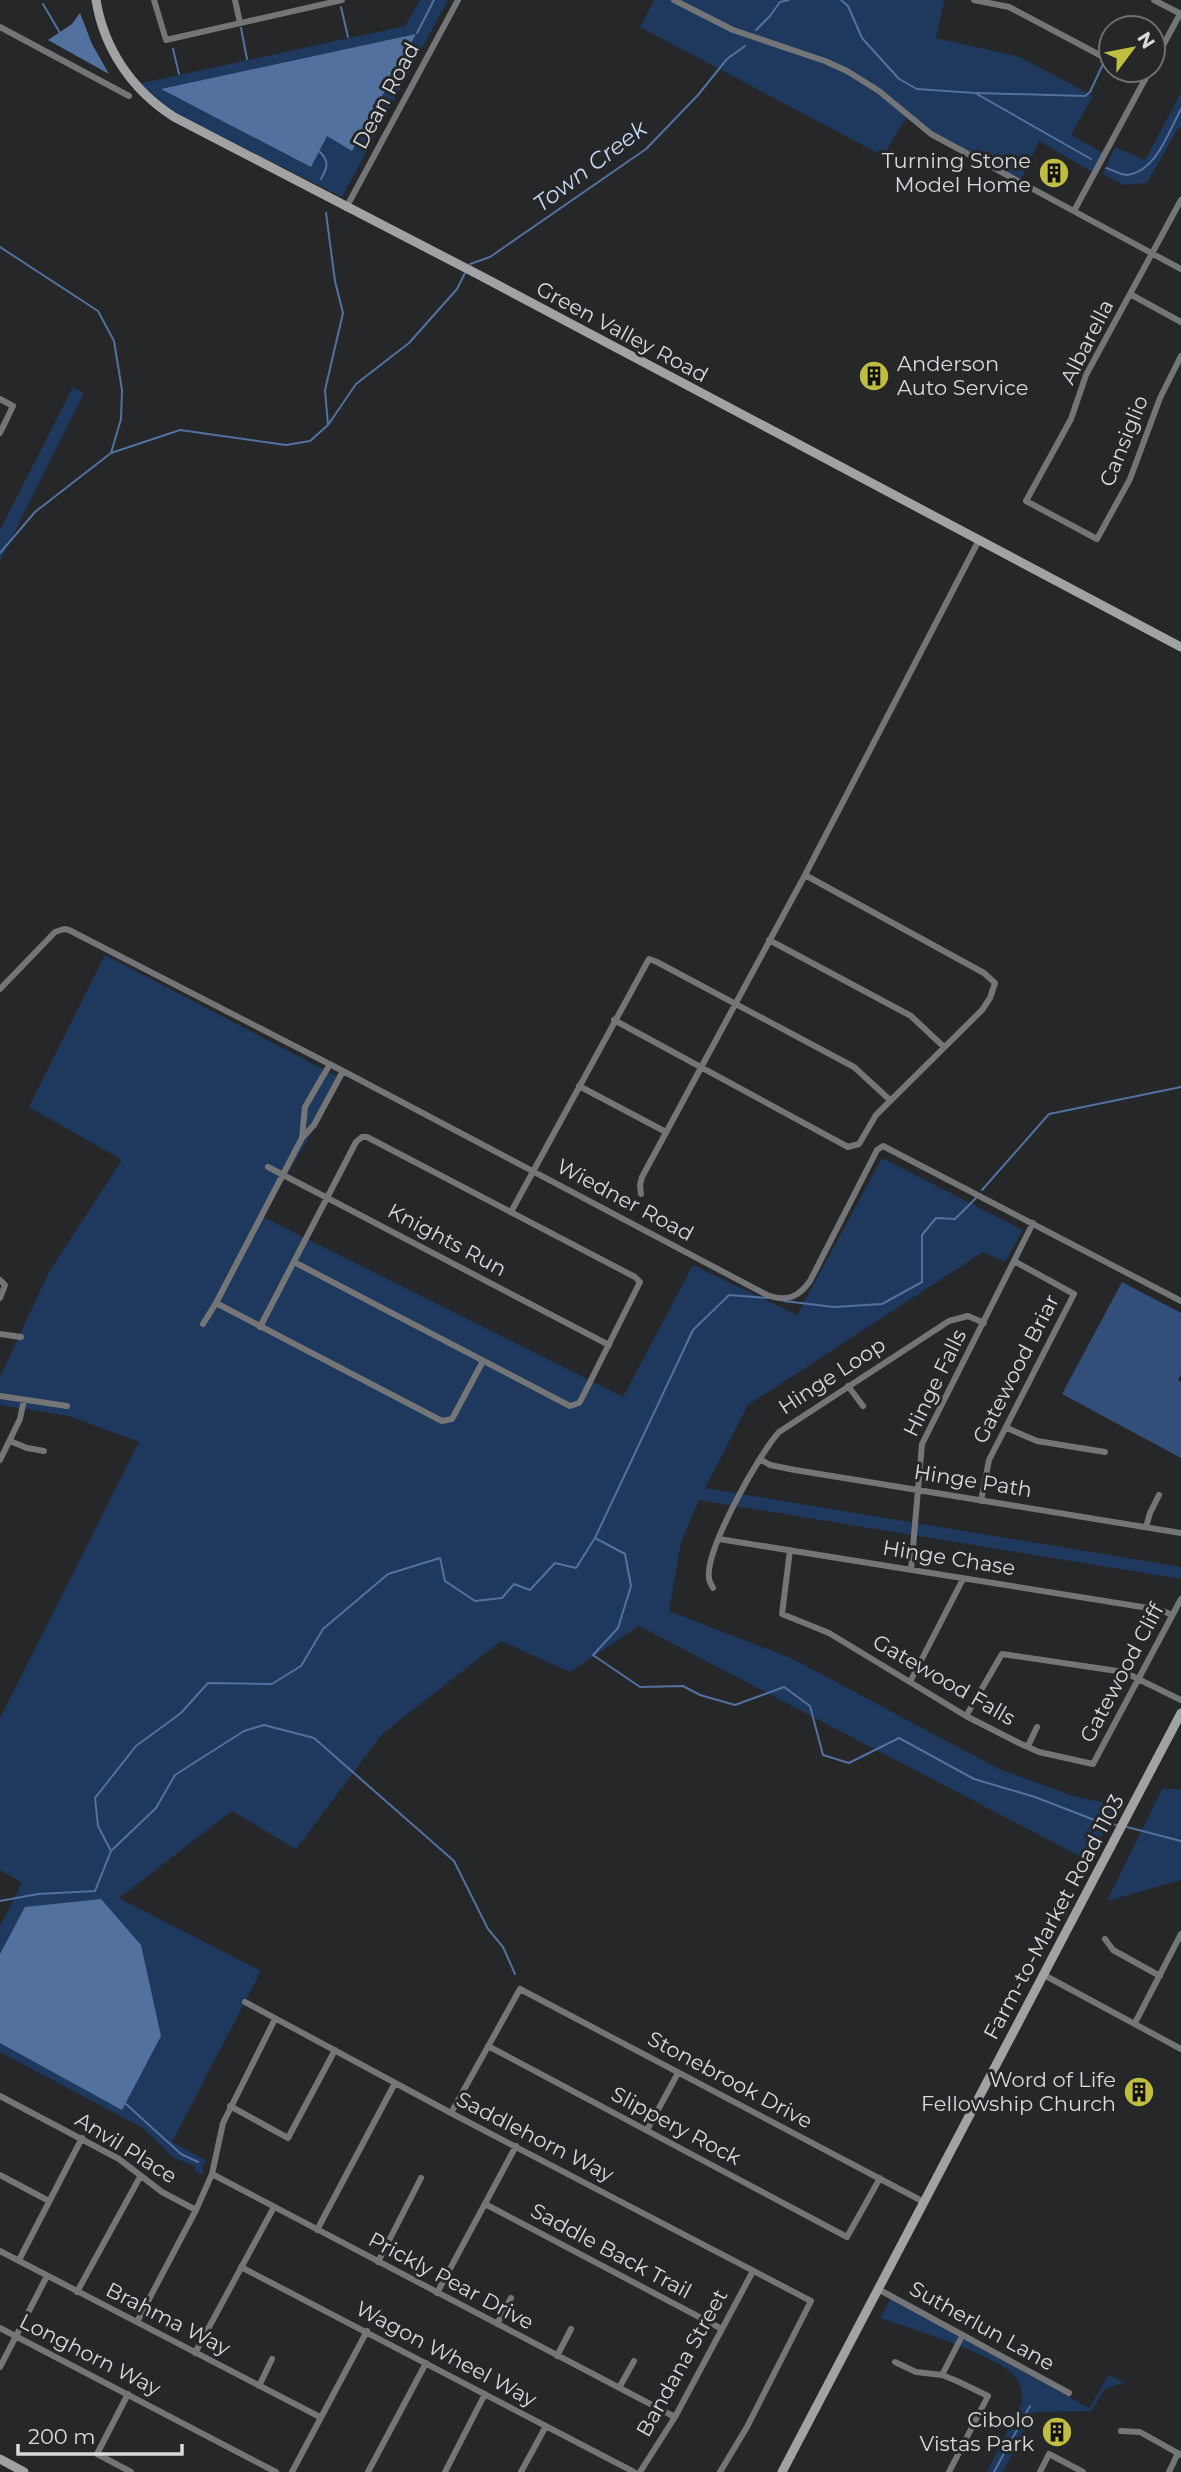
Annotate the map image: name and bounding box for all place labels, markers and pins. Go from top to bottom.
place label: Turning Stone Model Home [882,148,1031,197]
building icon: Turning Stone Model Home [1037,156,1071,190]
place label: Anderson Auto Service [897,351,1028,400]
building icon: Anderson Auto Service [857,359,891,393]
place label: Word of Life Fellowship Church [921,2067,1116,2116]
building icon: Word of Life Fellowship Church [1122,2075,1156,2109]
place label: Cibolo Vistas Park [920,2407,1034,2456]
building icon: Cibolo Vistas Park [1040,2415,1074,2449]

